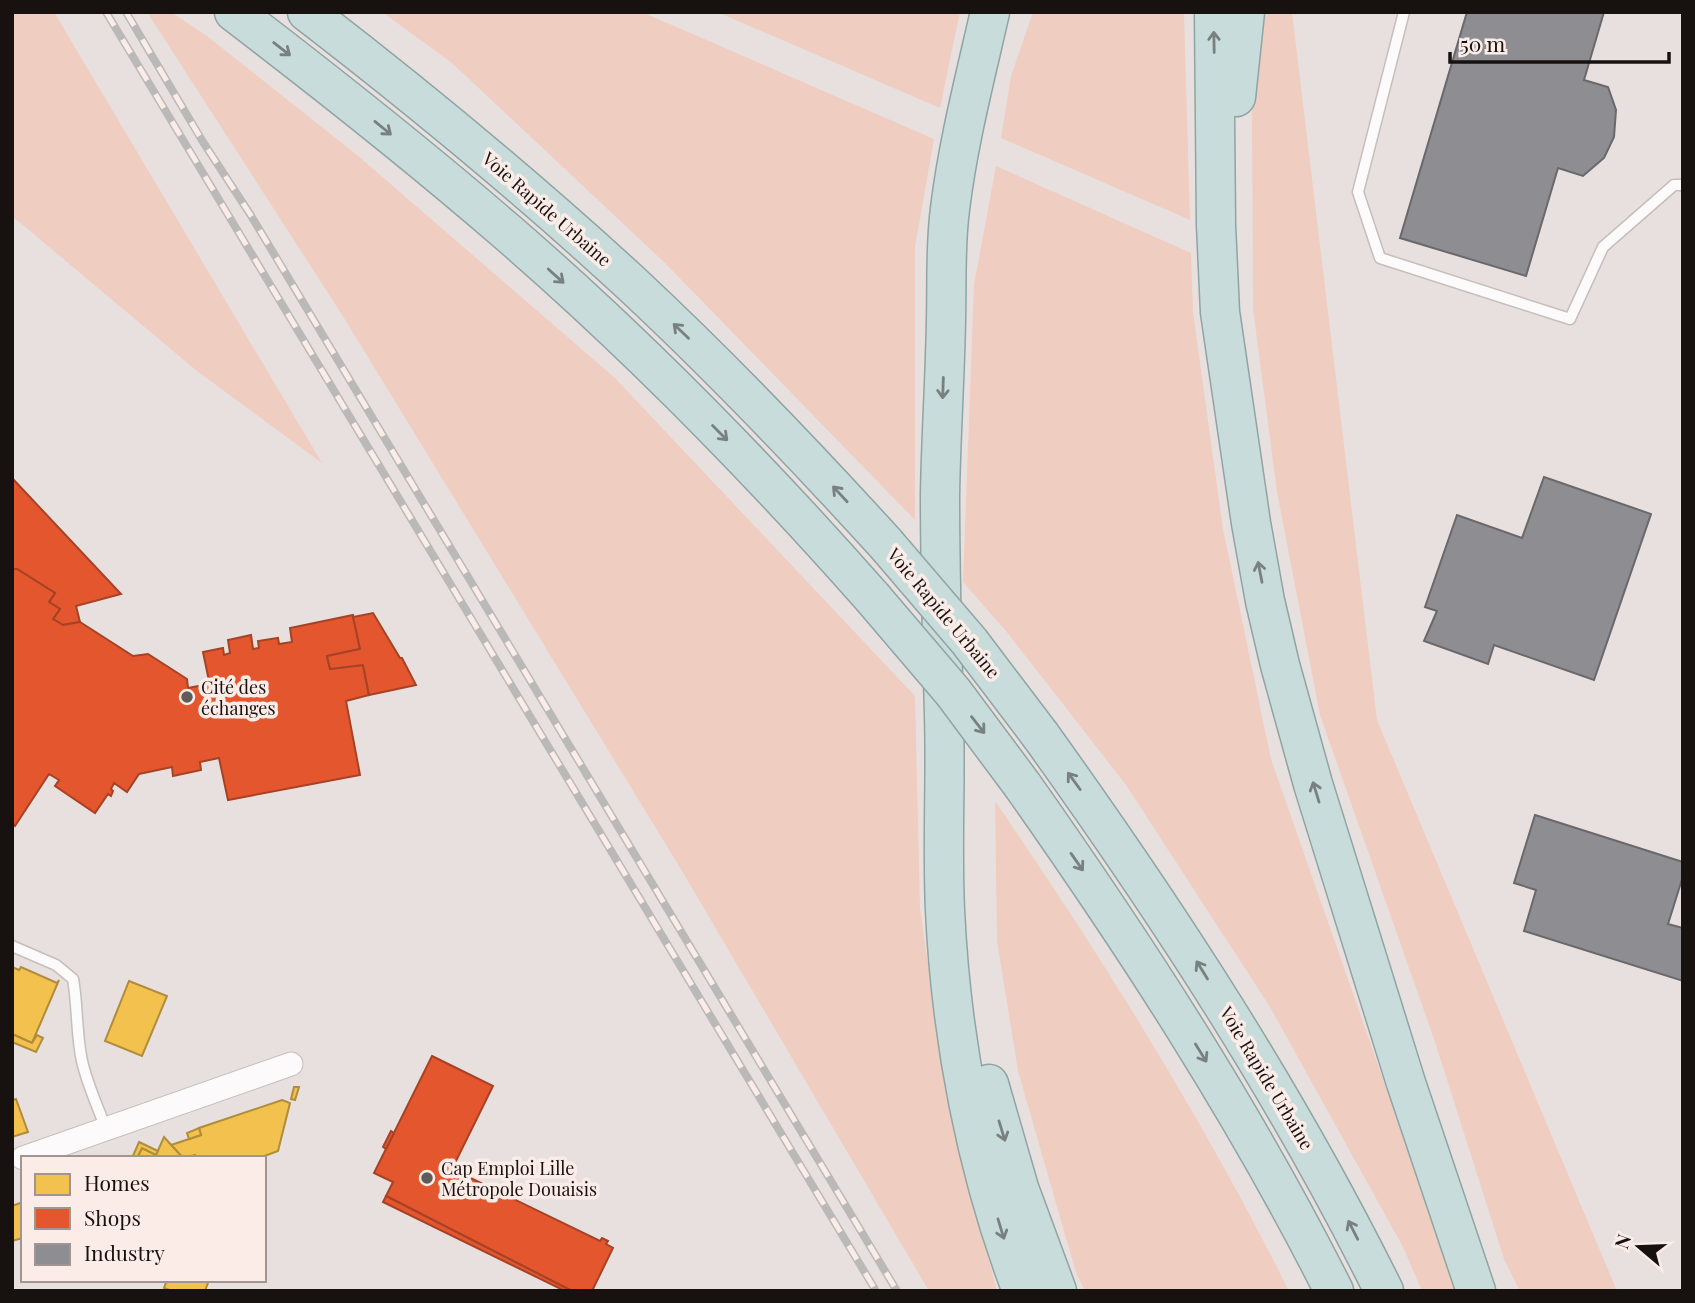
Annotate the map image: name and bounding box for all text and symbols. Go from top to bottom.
scale bar [1450,21,1669,65]
text: 50 m [1460,29,1506,57]
one-way arrow [1207,31,1221,54]
one-way arrow [272,41,291,56]
one-way arrow [373,121,391,136]
street label: Voie Rapide Urbaine [477,146,616,272]
one-way arrow [547,268,565,284]
one-way arrow [672,323,689,340]
one-way arrow [936,376,950,399]
one-way arrow [711,425,728,442]
one-way arrow [832,485,848,503]
street label: Voie Rapide Urbaine [882,542,1006,683]
one-way arrow [1252,561,1266,584]
place label: Cité des échanges [201,675,275,720]
marker: Cité des échanges [179,689,195,705]
one-way arrow [971,716,986,734]
one-way arrow [1067,772,1082,791]
one-way arrow [1308,782,1321,804]
one-way arrow [1070,852,1084,871]
one-way arrow [1194,960,1208,980]
street label: Voie Rapide Urbaine [1214,1001,1319,1154]
one-way arrow [1194,1042,1208,1062]
one-way arrow [997,1120,1010,1142]
legend [21,1156,266,1282]
place label: Cap Emploi Lille Métropole Douaisis [441,1156,597,1201]
text: Homes [84,1168,150,1196]
marker: Cap Emploi Lille Métropole Douaisis [419,1170,435,1186]
text: Shops [84,1203,141,1231]
north arrow [1604,1212,1674,1282]
one-way arrow [995,1217,1008,1239]
one-way arrow [1345,1220,1359,1241]
text: N [1607,1230,1637,1252]
text: Industry [84,1238,165,1266]

